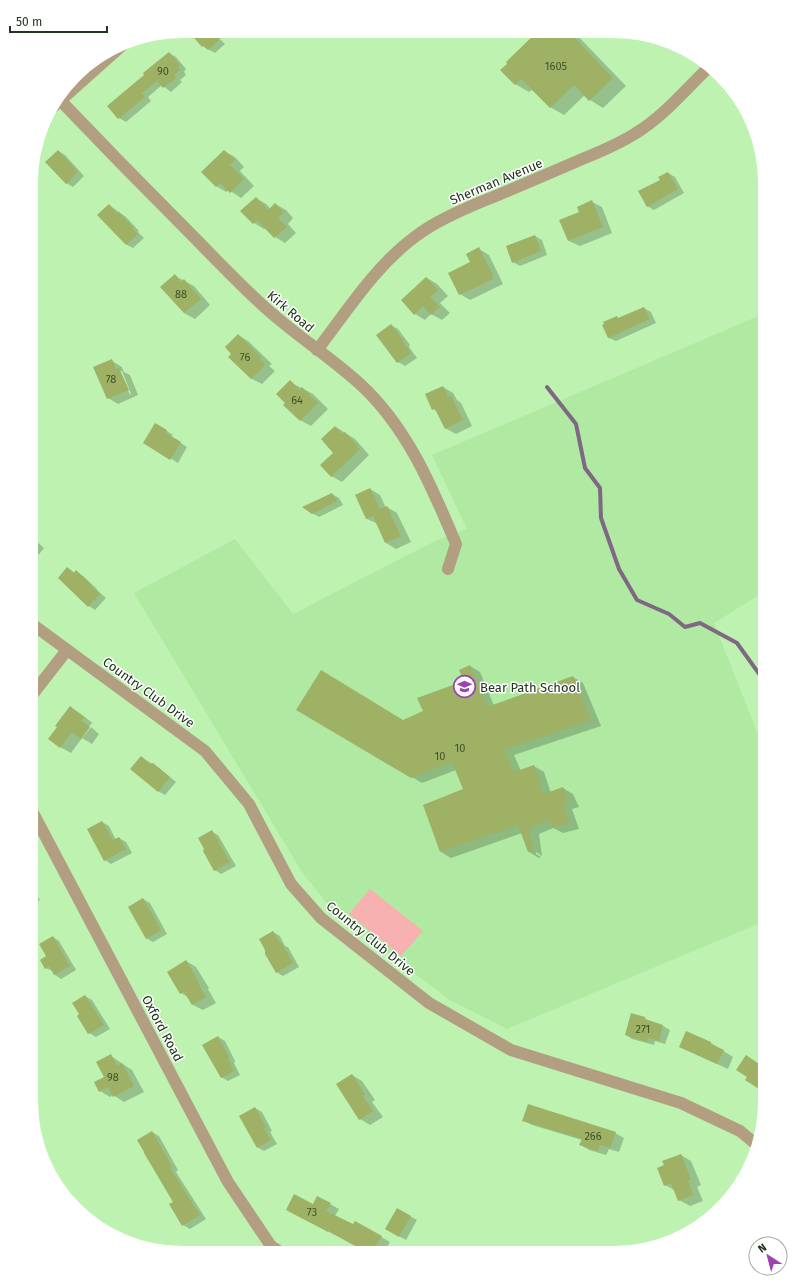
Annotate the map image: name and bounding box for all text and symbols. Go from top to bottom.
scale bar [10,8,107,34]
text: 50 m [16,15,42,29]
house number: 1605 [545,60,568,73]
house number: 90 [157,65,169,78]
street label: Sherman Avenue [448,155,545,208]
house number: 88 [175,288,187,301]
street label: Kirk Road [264,288,317,335]
house number: 76 [240,351,250,364]
house number: 78 [106,373,116,386]
house number: 64 [291,394,303,407]
street label: Country Club Drive [100,654,197,731]
school or university icon: Bear Path School [452,674,478,700]
place label: Bear Path School [480,680,580,695]
house number: 10 [455,742,465,755]
house number: 10 [435,750,445,763]
street label: Country Club Drive [323,898,418,979]
street label: Oxford Road [139,993,186,1064]
house number: 271 [636,1023,650,1036]
house number: 98 [107,1071,119,1084]
house number: 266 [584,1130,602,1143]
house number: 73 [307,1206,317,1219]
north arrow [748,1236,788,1276]
text: N [756,1241,769,1256]

